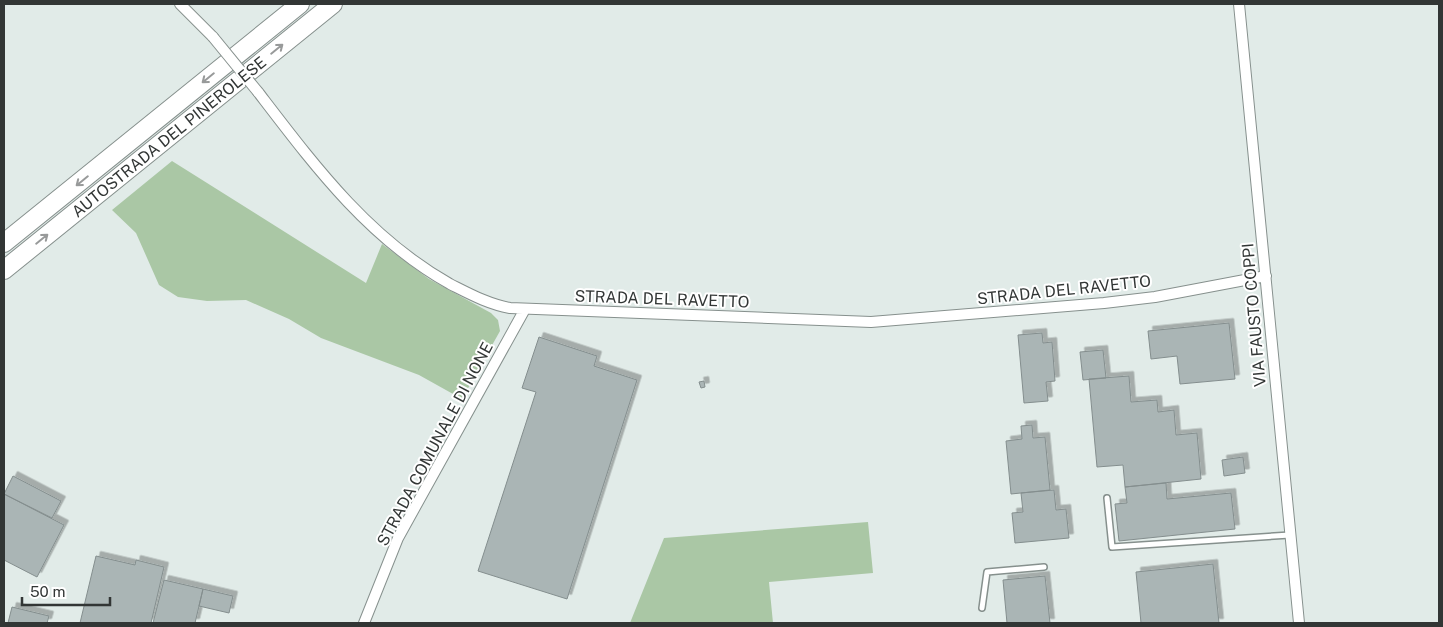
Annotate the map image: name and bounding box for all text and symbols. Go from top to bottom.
one-way arrow [270,44,283,55]
street label: AUTOSTRADA DEL PINEROLESE [68,53,270,221]
one-way arrow [202,73,215,84]
one-way arrow [75,175,88,186]
one-way arrow [35,234,49,244]
street label: VIA FAUSTO COPPI [1238,242,1270,388]
street label: STRADA DEL RAVETTO [976,271,1152,309]
street label: STRADA DEL RAVETTO [574,286,750,312]
street label: STRADA COMUNALE DI NONE [373,339,497,549]
scale bar [22,574,110,606]
text: 50 m [30,583,65,600]

